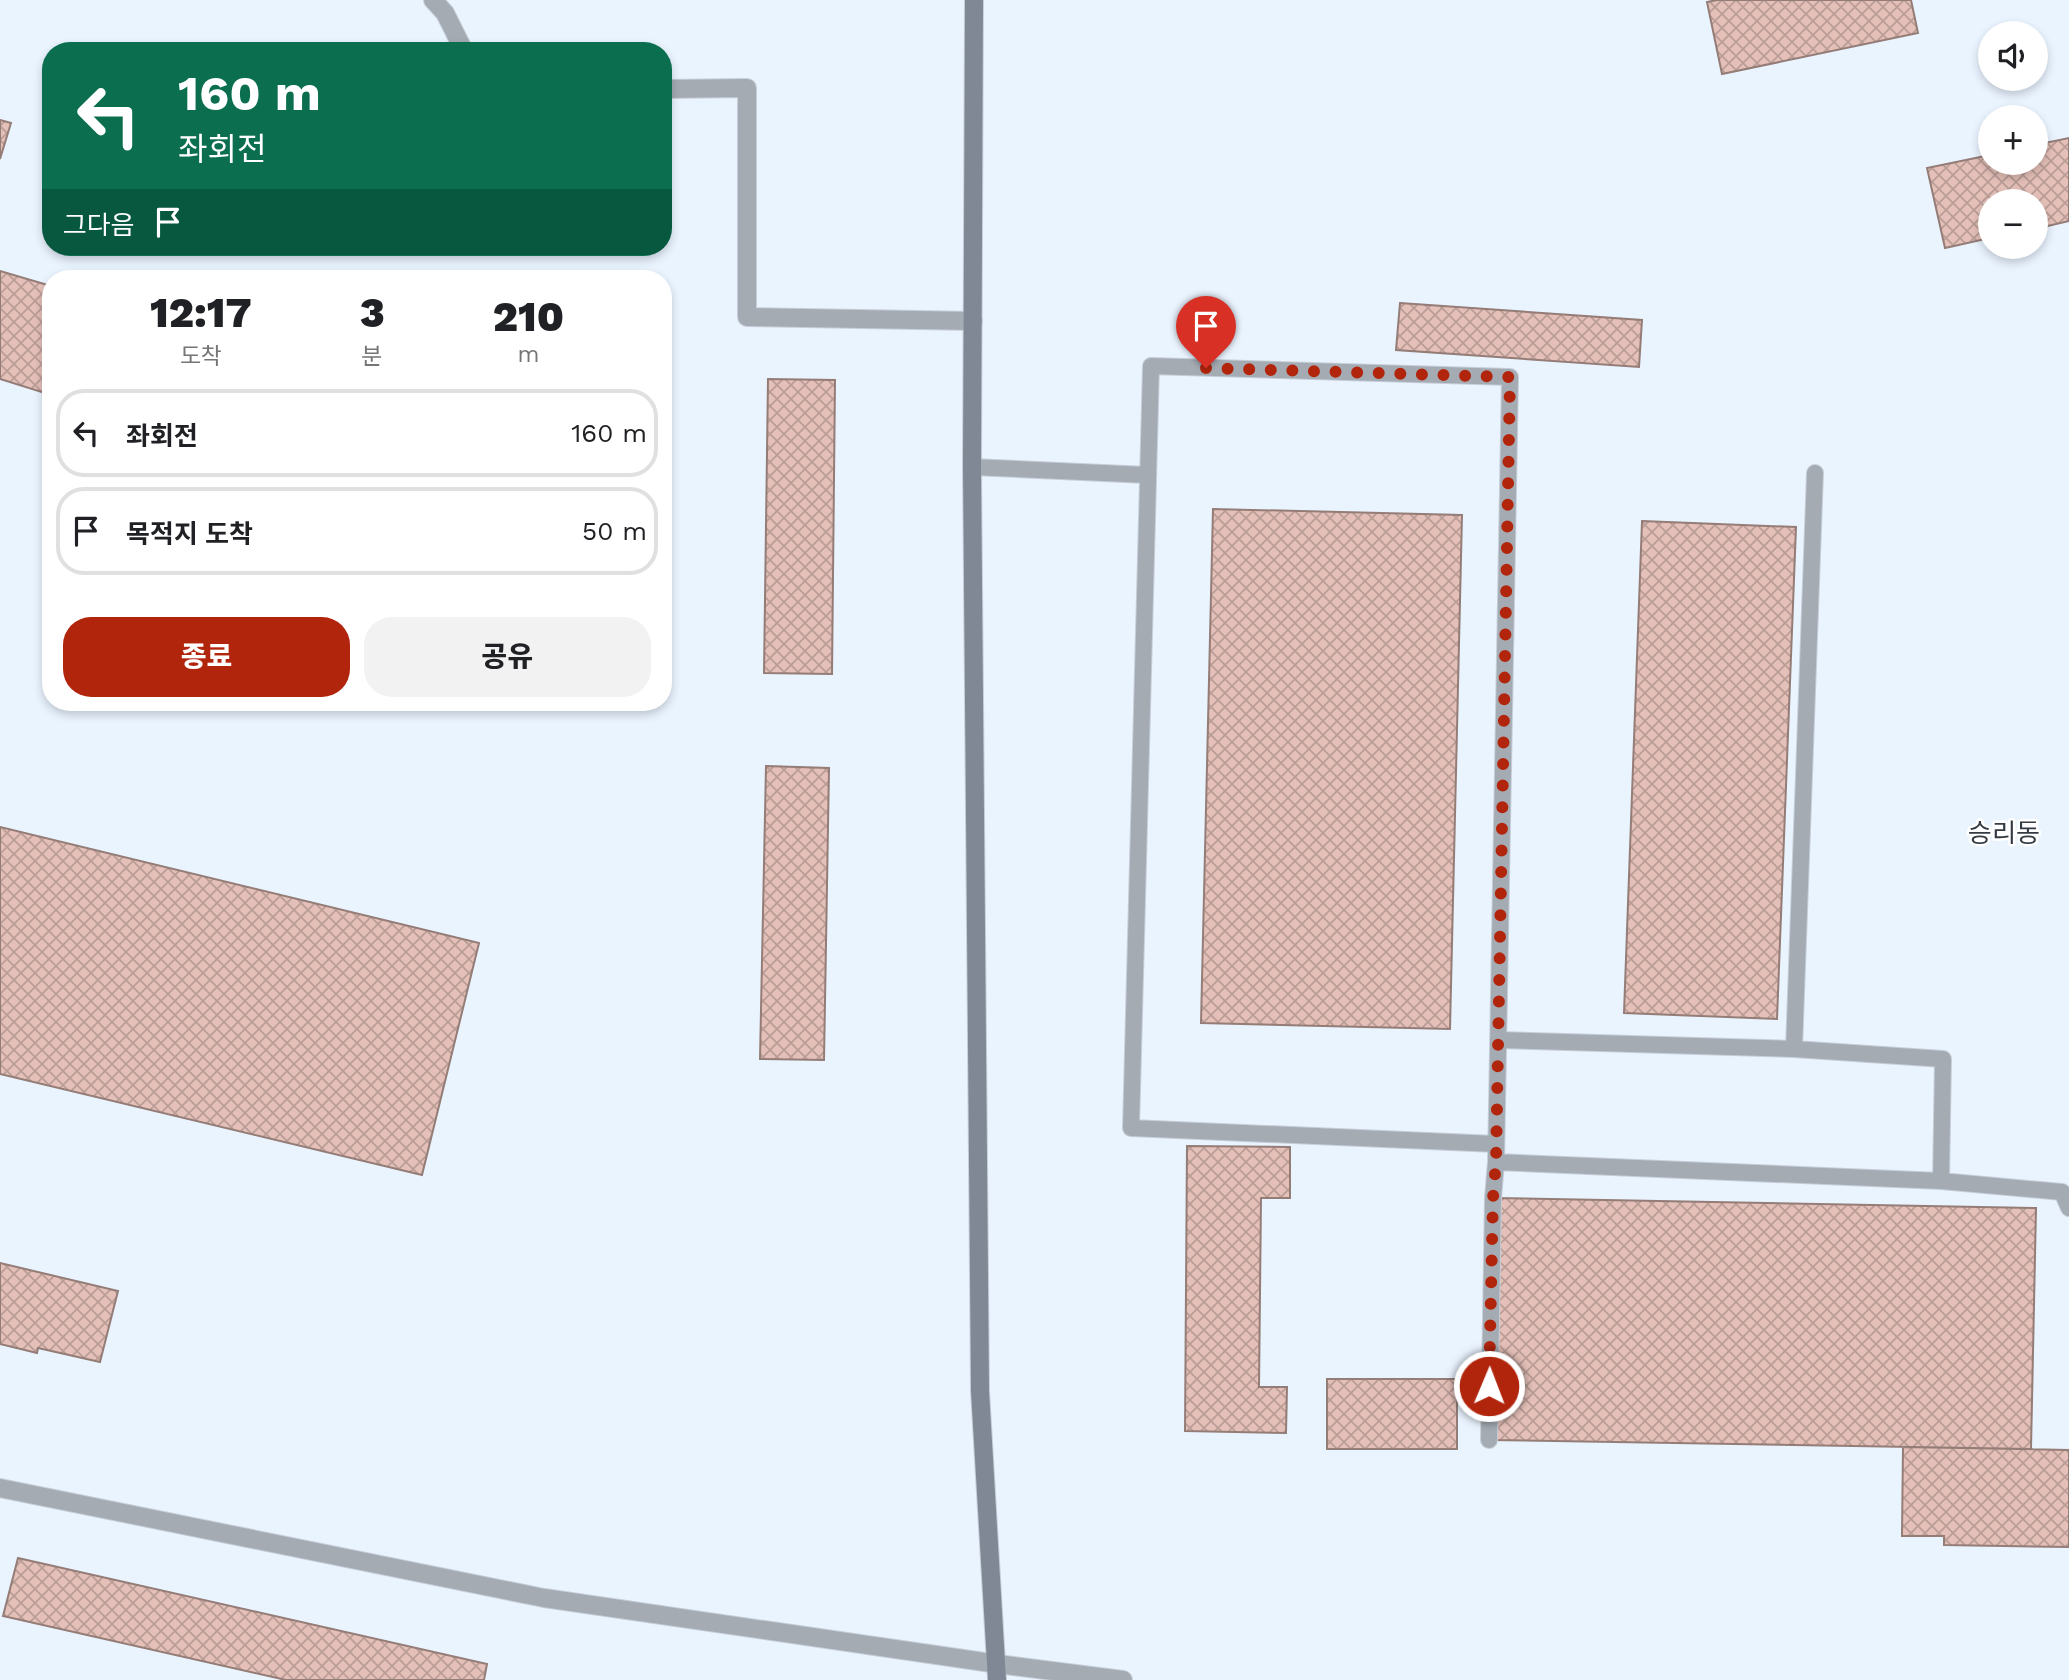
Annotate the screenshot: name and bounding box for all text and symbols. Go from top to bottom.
map controls [1978,21,2048,259]
button: sound [1978,21,2048,91]
text: 160 m [178,64,321,122]
icon: left [63,70,154,161]
button: + [1978,105,2048,175]
text: 좌회전 [178,130,266,168]
button: − [1978,189,2048,259]
icon: arrive [149,203,187,241]
text: 그다음 [63,210,135,240]
text: 12:17 [150,288,252,337]
text: 3 [360,288,385,337]
text: 210 [493,292,564,341]
pin [1176,296,1236,368]
icon: arrive [1187,307,1225,345]
text: m [517,341,539,368]
text: 도착 [180,343,222,370]
text: 분 [362,343,383,370]
icon: left [67,414,105,452]
text: 160 m [571,418,647,448]
text: 좌회전 [126,421,198,451]
icon: arrive [67,512,105,550]
text: 50 m [582,516,647,546]
text: 목적지 도착 [126,519,253,549]
button: 종료 [63,617,350,697]
button: 공유 [364,617,651,697]
district label: 승리동 [1968,818,2040,848]
position arrow [1452,1349,1526,1423]

